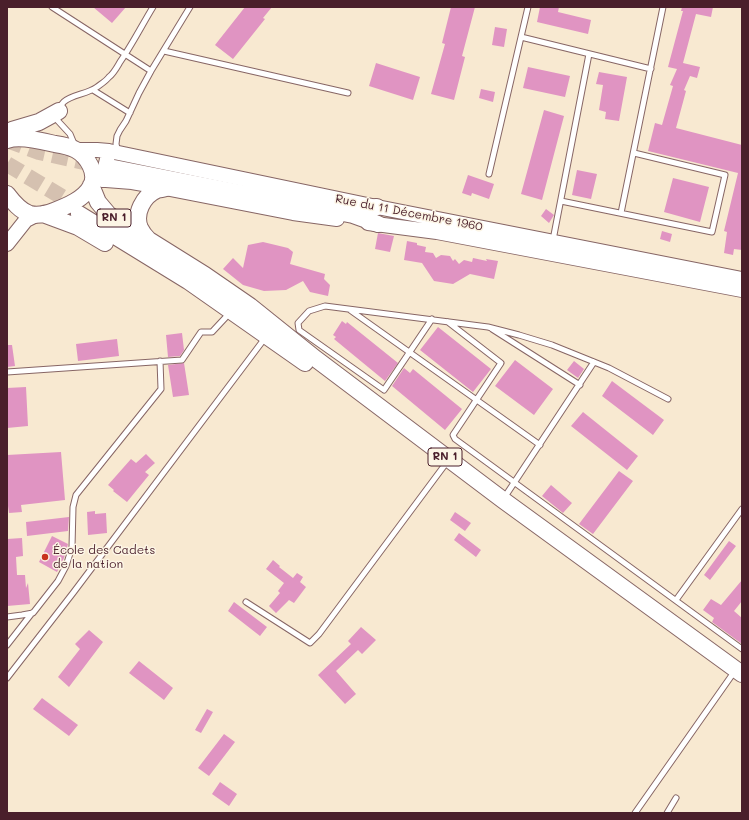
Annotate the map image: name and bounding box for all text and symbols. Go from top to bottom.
street label: Rue du 11 Décembre 1960 [334,192,484,234]
road number: RN 1 [97,209,131,227]
road number: RN 1 [428,448,462,466]
place label: École des Cadets de la nation [53,543,155,571]
marker: École des Cadets de la nation [40,552,50,562]

